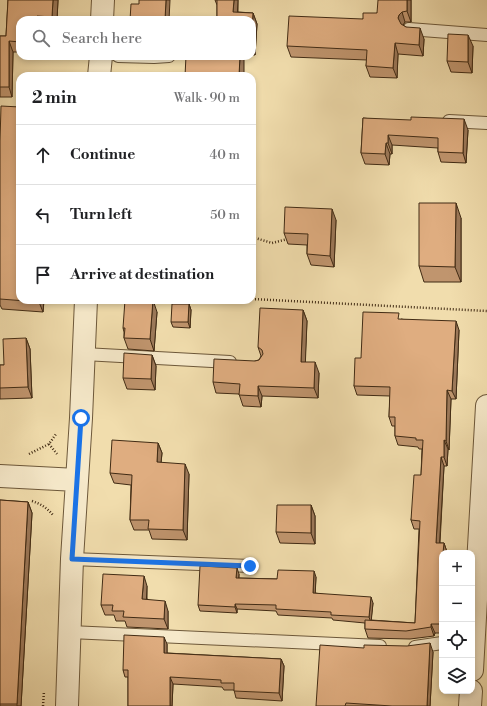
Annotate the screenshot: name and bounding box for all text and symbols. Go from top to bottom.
search box [16,16,256,60]
icon: search [30,27,52,49]
text: Search here [62,29,142,48]
text: 2 min [32,87,77,109]
text: Walk · 90 m [174,90,240,106]
icon: ahead [32,144,54,166]
text: Continue [70,145,135,164]
text: 40 m [210,147,240,163]
icon: left [32,204,54,226]
text: Turn left [70,205,132,224]
text: 50 m [210,207,240,223]
icon: arrive [32,264,54,286]
text: Arrive at destination [70,265,214,284]
route start [72,409,90,427]
map controls [439,550,475,694]
button: + [439,550,475,586]
route end [241,557,259,575]
button: − [439,586,475,622]
button: locate [439,622,475,658]
button: layers [439,658,475,694]

